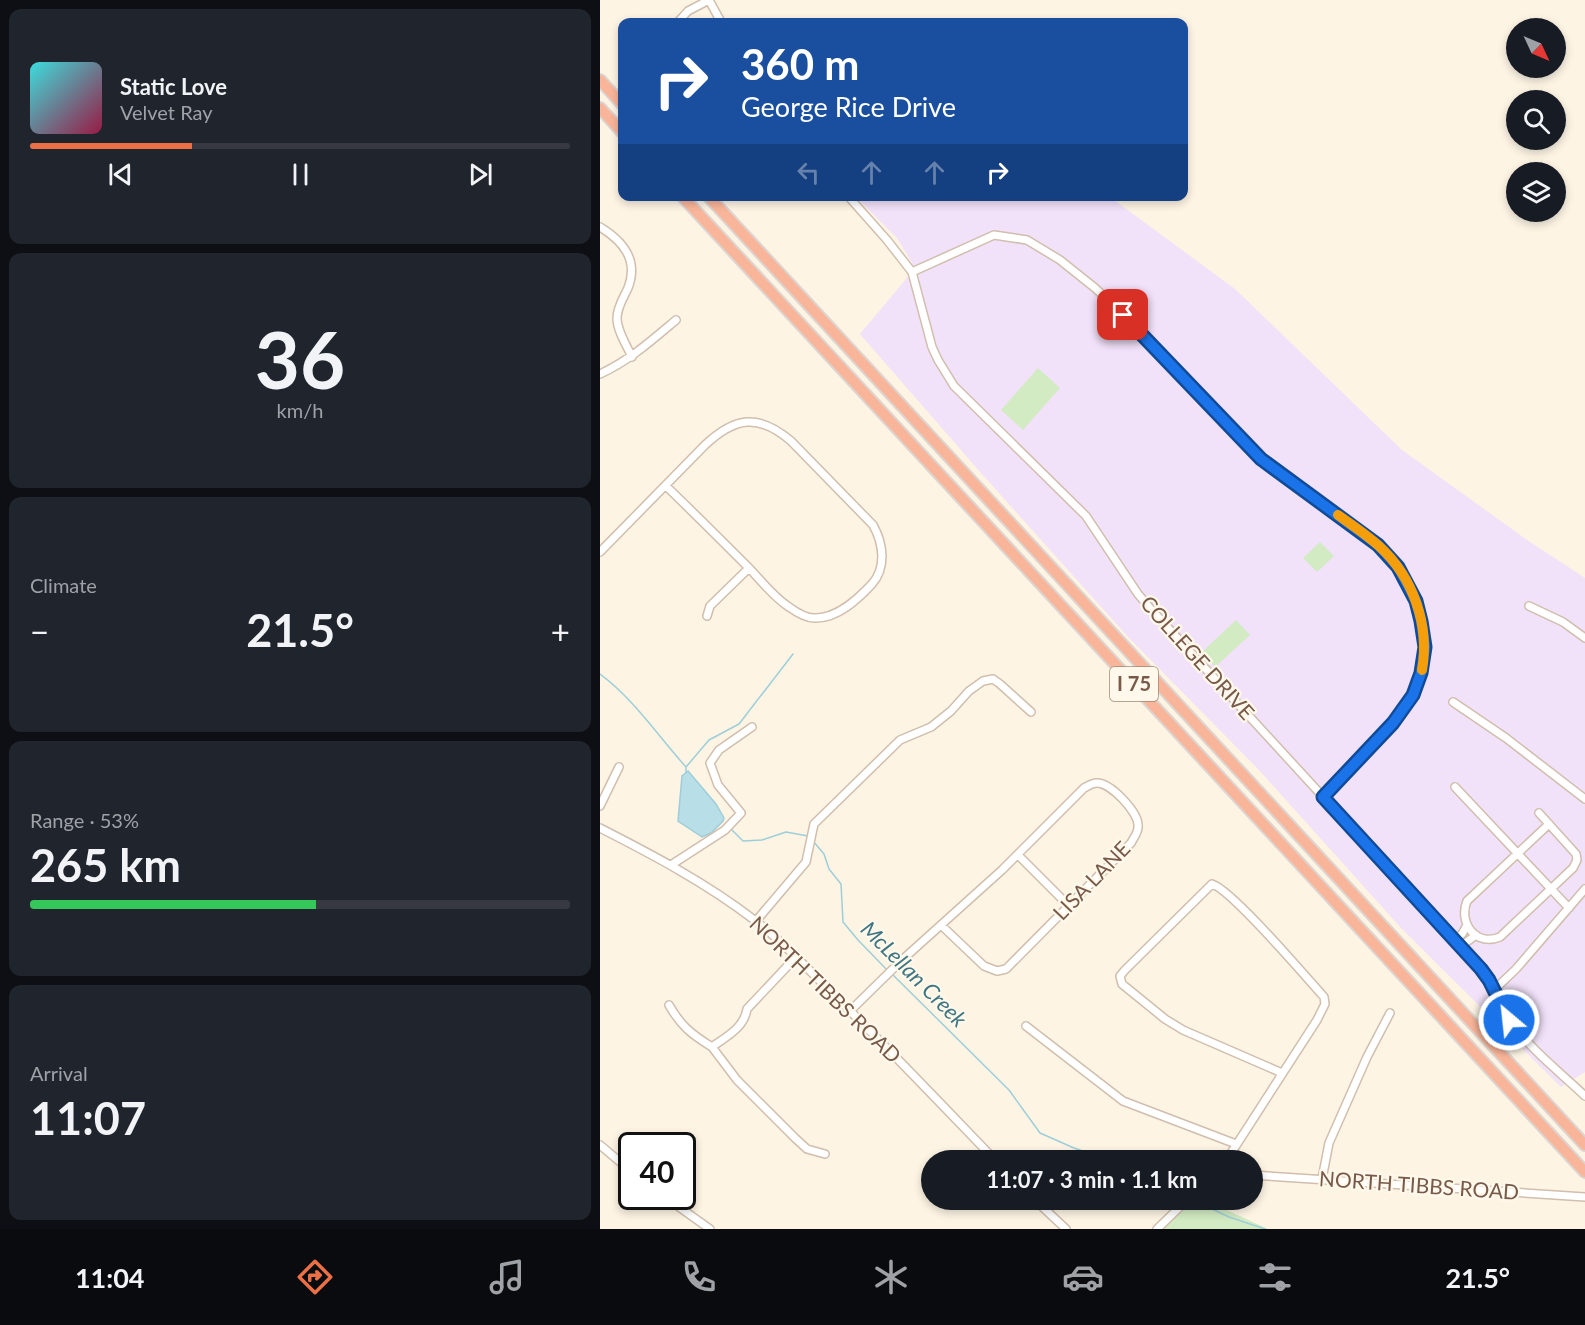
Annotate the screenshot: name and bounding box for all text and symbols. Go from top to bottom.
north arrow [1506,18,1566,78]
map controls [1506,18,1566,222]
text: 360 m [741,39,859,89]
icon: right [642,42,720,120]
text: Static Love [120,73,227,100]
text: George Rice Drive [741,90,956,123]
button: search [1506,90,1566,150]
text: Velvet Ray [120,100,213,124]
icon: left [792,156,825,189]
icon: ahead [855,156,888,189]
icon: ahead [918,156,951,189]
icon: right [981,156,1014,189]
icon: previous [104,158,137,191]
icon: pause [284,158,317,191]
icon: next [464,158,497,191]
button: layers [1506,162,1566,222]
pin [1097,289,1148,340]
icon: arrive [1106,298,1139,331]
text: 36 [255,312,345,406]
text: km/h [277,398,323,422]
text: Climate [30,573,97,597]
street label: COLLEGE DRIVE [1136,590,1260,724]
text: 21.5° [246,603,354,657]
text: − [30,611,49,651]
text: + [551,611,570,651]
road number: I 75 [1110,667,1158,701]
text: Range · 53% [30,808,139,832]
street label: LISA LANE [1047,835,1135,925]
text: 265 km [30,838,181,892]
street label: NORTH TIBBS ROAD [745,910,907,1068]
water label: McLellan Creek [856,915,973,1033]
position arrow [1477,988,1541,1052]
text: Arrival [30,1061,88,1085]
text: 11:07 [30,1091,146,1145]
speed limit sign: 40 [618,1132,696,1210]
street label: NORTH TIBBS ROAD [1318,1165,1520,1204]
text: 11:07 · 3 min · 1.1 km [987,1166,1197,1193]
icon: directions [294,1256,336,1298]
icon: music [486,1256,528,1298]
icon: phone [678,1256,720,1298]
icon: climate [870,1256,912,1298]
icon: car [1062,1256,1104,1298]
icon: filters [1254,1256,1296,1298]
text: 11:04 [75,1261,145,1294]
text: 21.5° [1445,1261,1510,1294]

